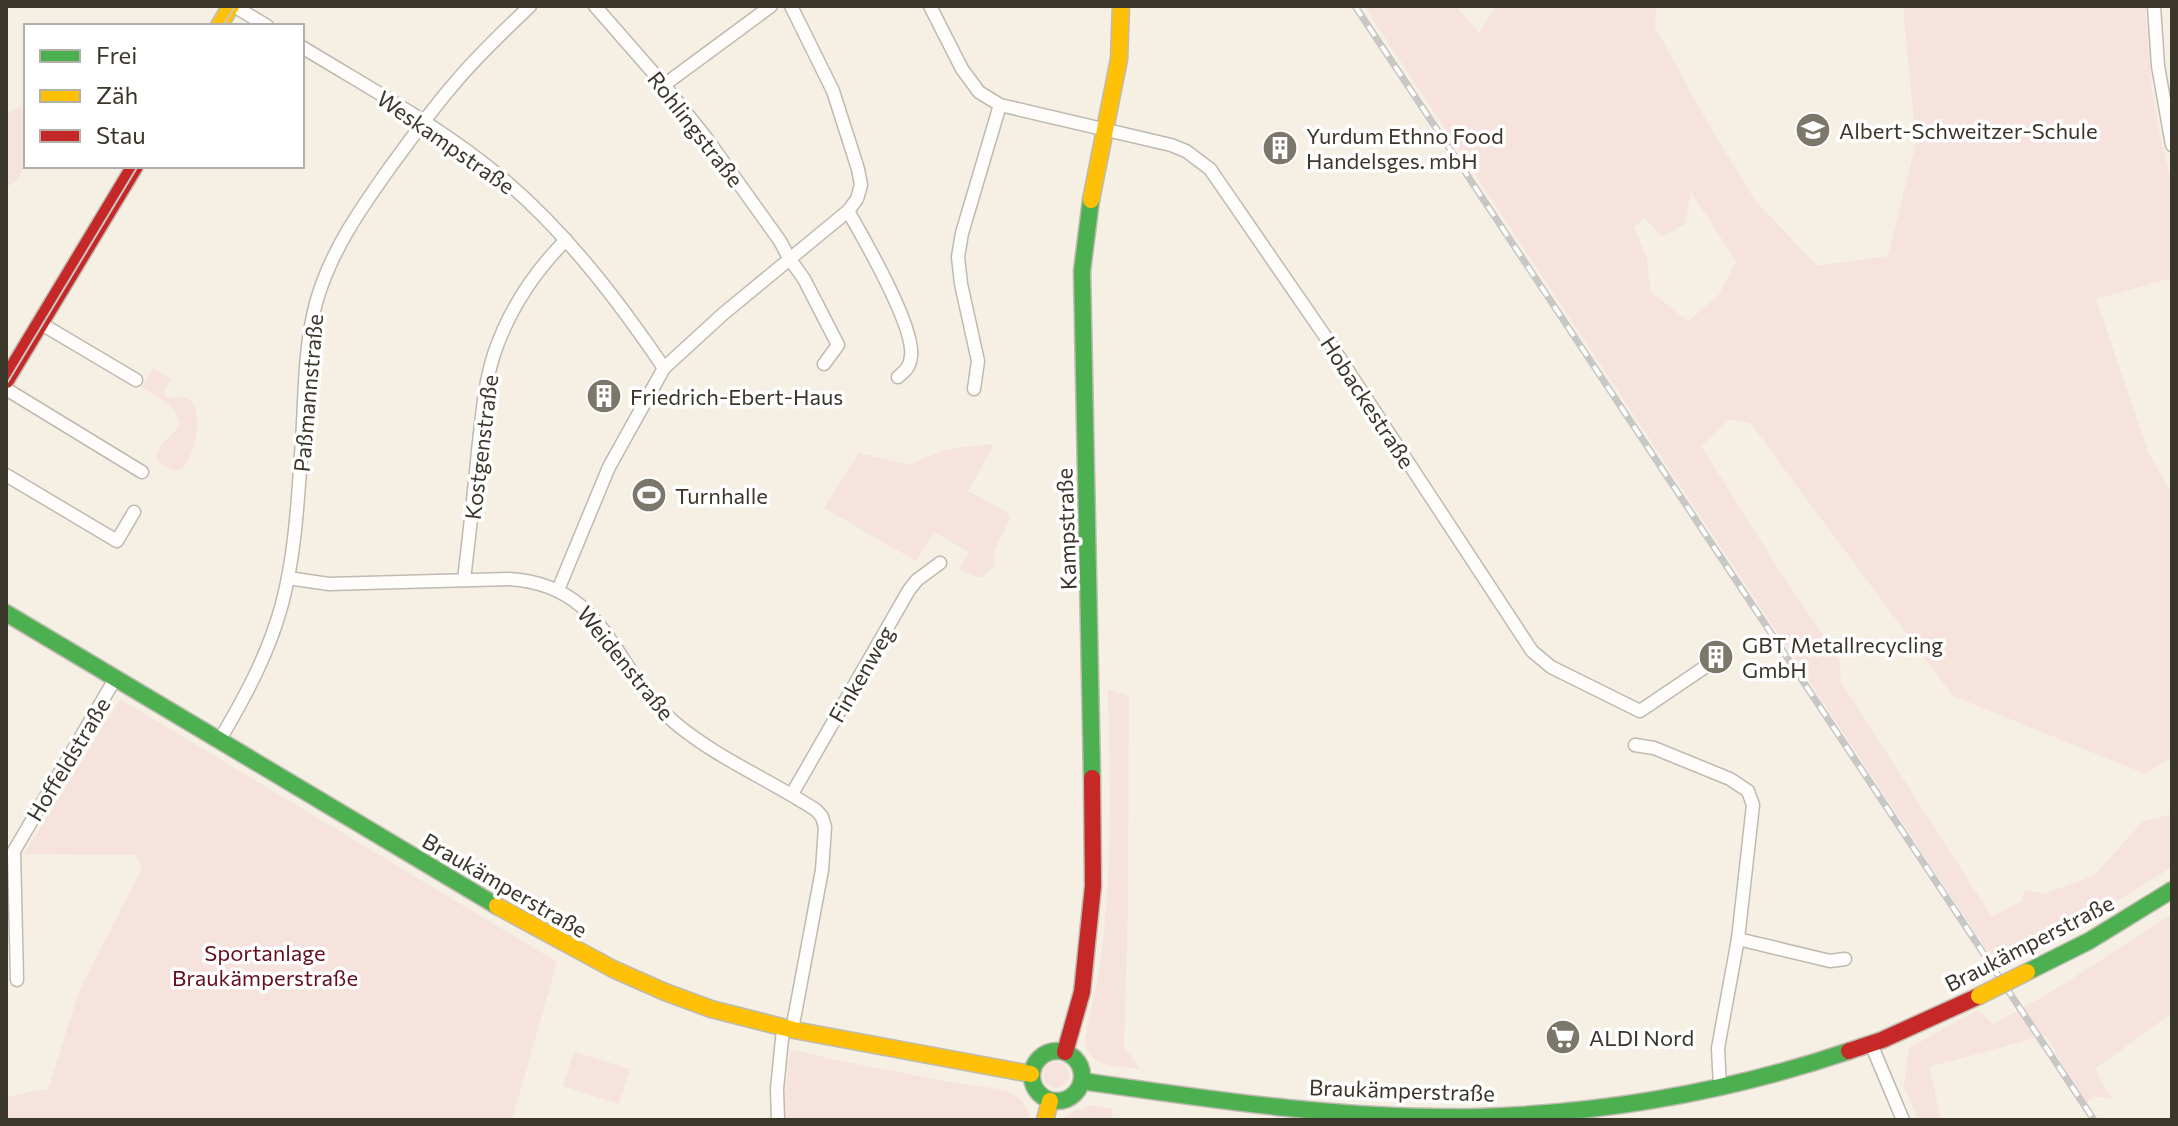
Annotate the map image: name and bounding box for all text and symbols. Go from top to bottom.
legend [24,24,304,168]
text: Frei [96,40,137,69]
street label: Rohlingstraße [642,66,750,192]
text: Zäh [96,80,138,109]
street label: Weskampstraße [372,85,520,199]
school or university icon: Albert-Schweitzer-Schule [1794,111,1832,149]
place label: Albert-Schweitzer-Schule [1839,117,2098,144]
text: Stau [96,120,146,149]
place label: Yurdum Ethno Food Handelsges. mbH [1306,122,1504,174]
building icon: Yurdum Ethno Food Handelsges. mbH [1261,129,1299,167]
street label: Paßmannstraße [288,313,328,473]
street label: Hobackestraße [1315,331,1421,473]
street label: Kostgenstraße [459,373,503,521]
building icon: Friedrich-Ebert-Haus [585,377,623,415]
place label: Friedrich-Ebert-Haus [630,383,843,410]
street label: Kampstraße [1050,467,1082,591]
sports icon: Turnhalle [630,476,668,514]
place label: Turnhalle [675,482,768,509]
street label: Weidenstraße [572,600,680,726]
street label: Finkenweg [823,621,899,727]
place label: GBT Metallrecycling GmbH [1742,631,1943,683]
building icon: GBT Metallrecycling GmbH [1697,638,1735,676]
street label: Hoffeldstraße [20,692,116,826]
street label: Braukämperstraße [418,827,592,943]
street label: Braukämperstraße [1940,889,2118,997]
park label: Sportanlage Braukämperstraße [172,939,358,991]
supermarket icon: ALDI Nord [1544,1018,1582,1056]
place label: ALDI Nord [1589,1024,1694,1051]
street label: Braukämperstraße [1309,1073,1495,1107]

